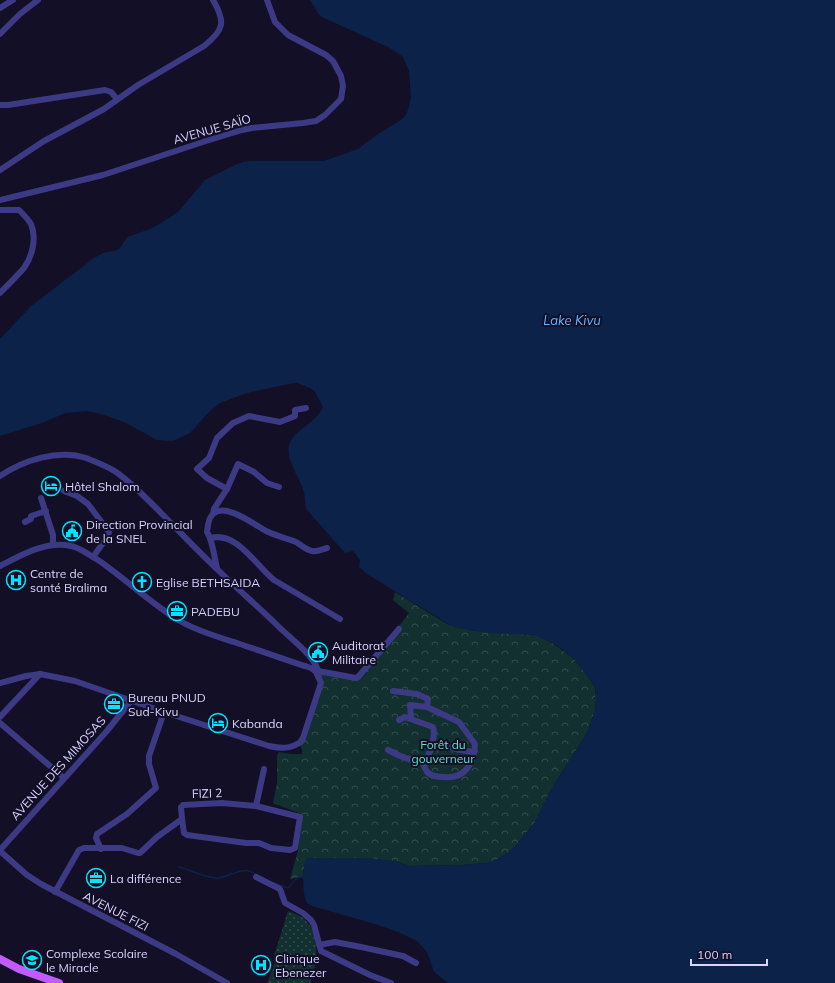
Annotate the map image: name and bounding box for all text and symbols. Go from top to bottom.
street label: AVENUE SAÏO [171,111,253,147]
water label: Lake Kivu [543,312,601,328]
hotel icon: Hôtel Shalom [40,475,62,497]
place label: Hôtel Shalom [65,479,140,494]
place label: Direction Provincial de la SNEL [86,517,193,546]
public building icon: Direction Provincial de la SNEL [61,520,83,542]
place label: Centre de santé Bralima [30,566,107,595]
hospital icon: Centre de santé Bralima [5,569,27,591]
church icon: Eglise BETHSAIDA [131,571,153,593]
place label: Eglise BETHSAIDA [156,575,260,590]
office icon: PADEBU [166,600,188,622]
place label: PADEBU [191,604,240,619]
place label: Auditorat Militaire [332,638,385,667]
public building icon: Auditorat Militaire [307,641,329,663]
place label: Bureau PNUD Sud-Kivu [128,690,206,719]
office icon: Bureau PNUD Sud-Kivu [103,693,125,715]
hotel icon: Kabanda [207,712,229,734]
street label: AVENUE DES MIMOSAS [7,713,109,823]
place label: Kabanda [232,716,283,731]
park label: Forêt du gouverneur [411,737,475,766]
street label: FIZI 2 [192,785,222,801]
office icon: La différence [85,867,107,889]
place label: La différence [110,871,181,886]
street label: AVENUE FIZI [81,888,151,934]
scale bar [691,941,767,967]
place label: Complexe Scolaire le Miracle [46,946,148,975]
text: 100 m [697,947,732,962]
school or university icon: Complexe Scolaire le Miracle [21,949,43,971]
place label: Clinique Ebenezer [275,951,327,980]
hospital icon: Clinique Ebenezer [250,954,272,976]

